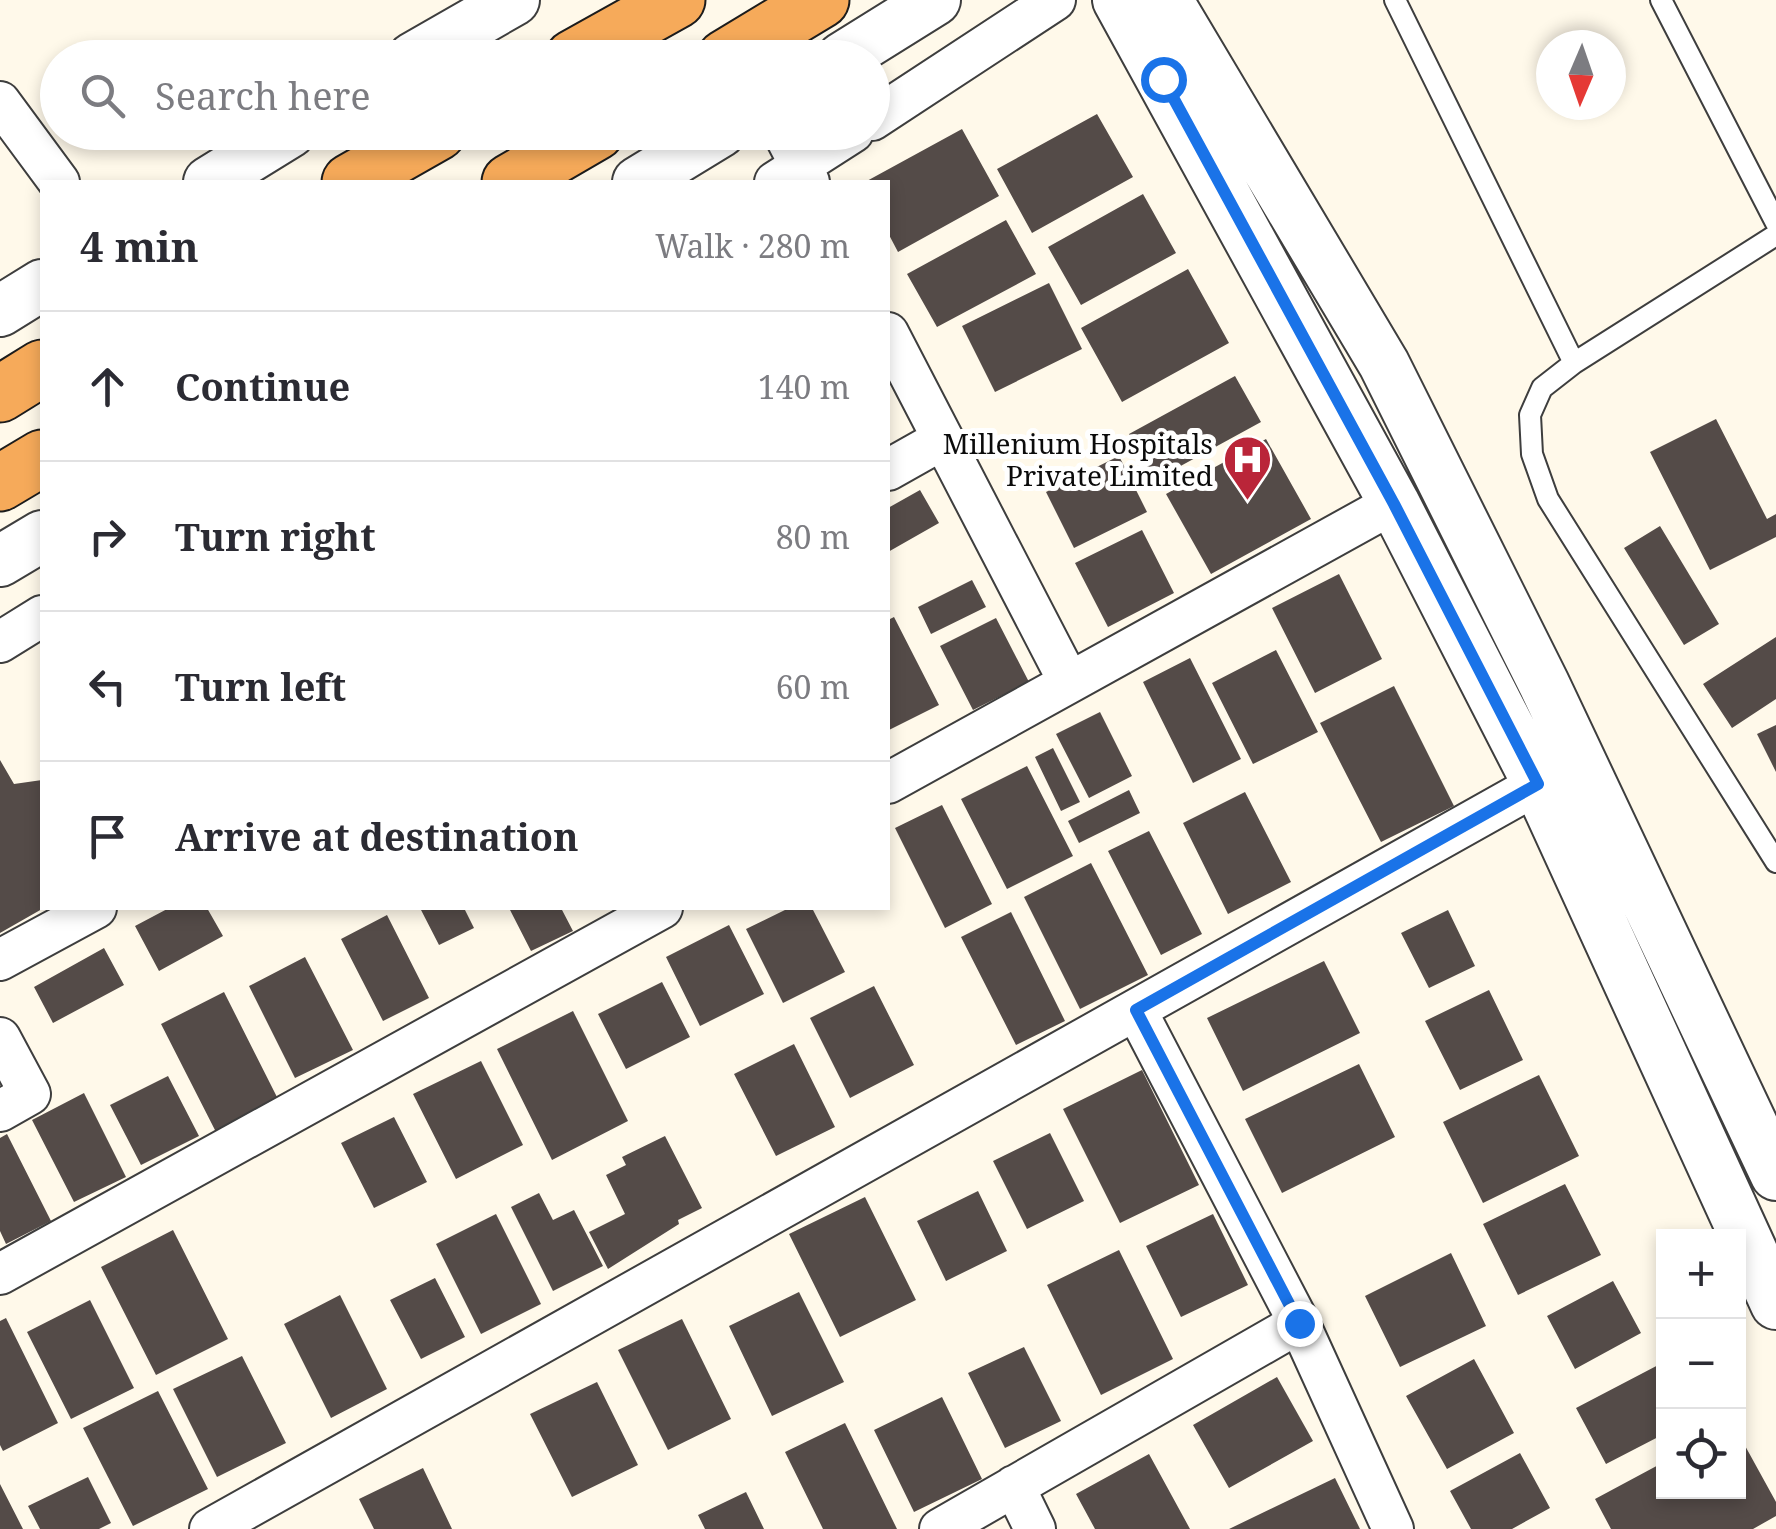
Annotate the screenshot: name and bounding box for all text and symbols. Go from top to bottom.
north arrow [1536,30,1626,120]
search box [40,40,890,150]
route start [1141,57,1187,103]
icon: search [75,68,130,123]
text: Search here [155,69,371,121]
text: 4 min [80,217,199,274]
text: Walk · 280 m [655,224,850,267]
icon: ahead [80,359,135,414]
text: Continue [175,360,350,412]
text: 140 m [758,365,850,408]
place label: Millenium Hospitals Private Limited [943,424,1213,494]
hospital icon: Millenium Hospitals Private Limited [1222,434,1274,502]
icon: right [80,509,135,564]
text: Turn right [175,510,376,562]
text: 80 m [776,515,850,558]
icon: left [80,659,135,714]
text: Turn left [175,660,346,712]
text: 60 m [776,665,850,708]
icon: arrive [80,809,135,864]
text: Arrive at destination [175,810,579,862]
map controls [1656,1229,1746,1499]
button: + [1656,1229,1746,1319]
route end [1277,1301,1323,1347]
button: − [1656,1319,1746,1409]
button: locate [1656,1409,1746,1499]

